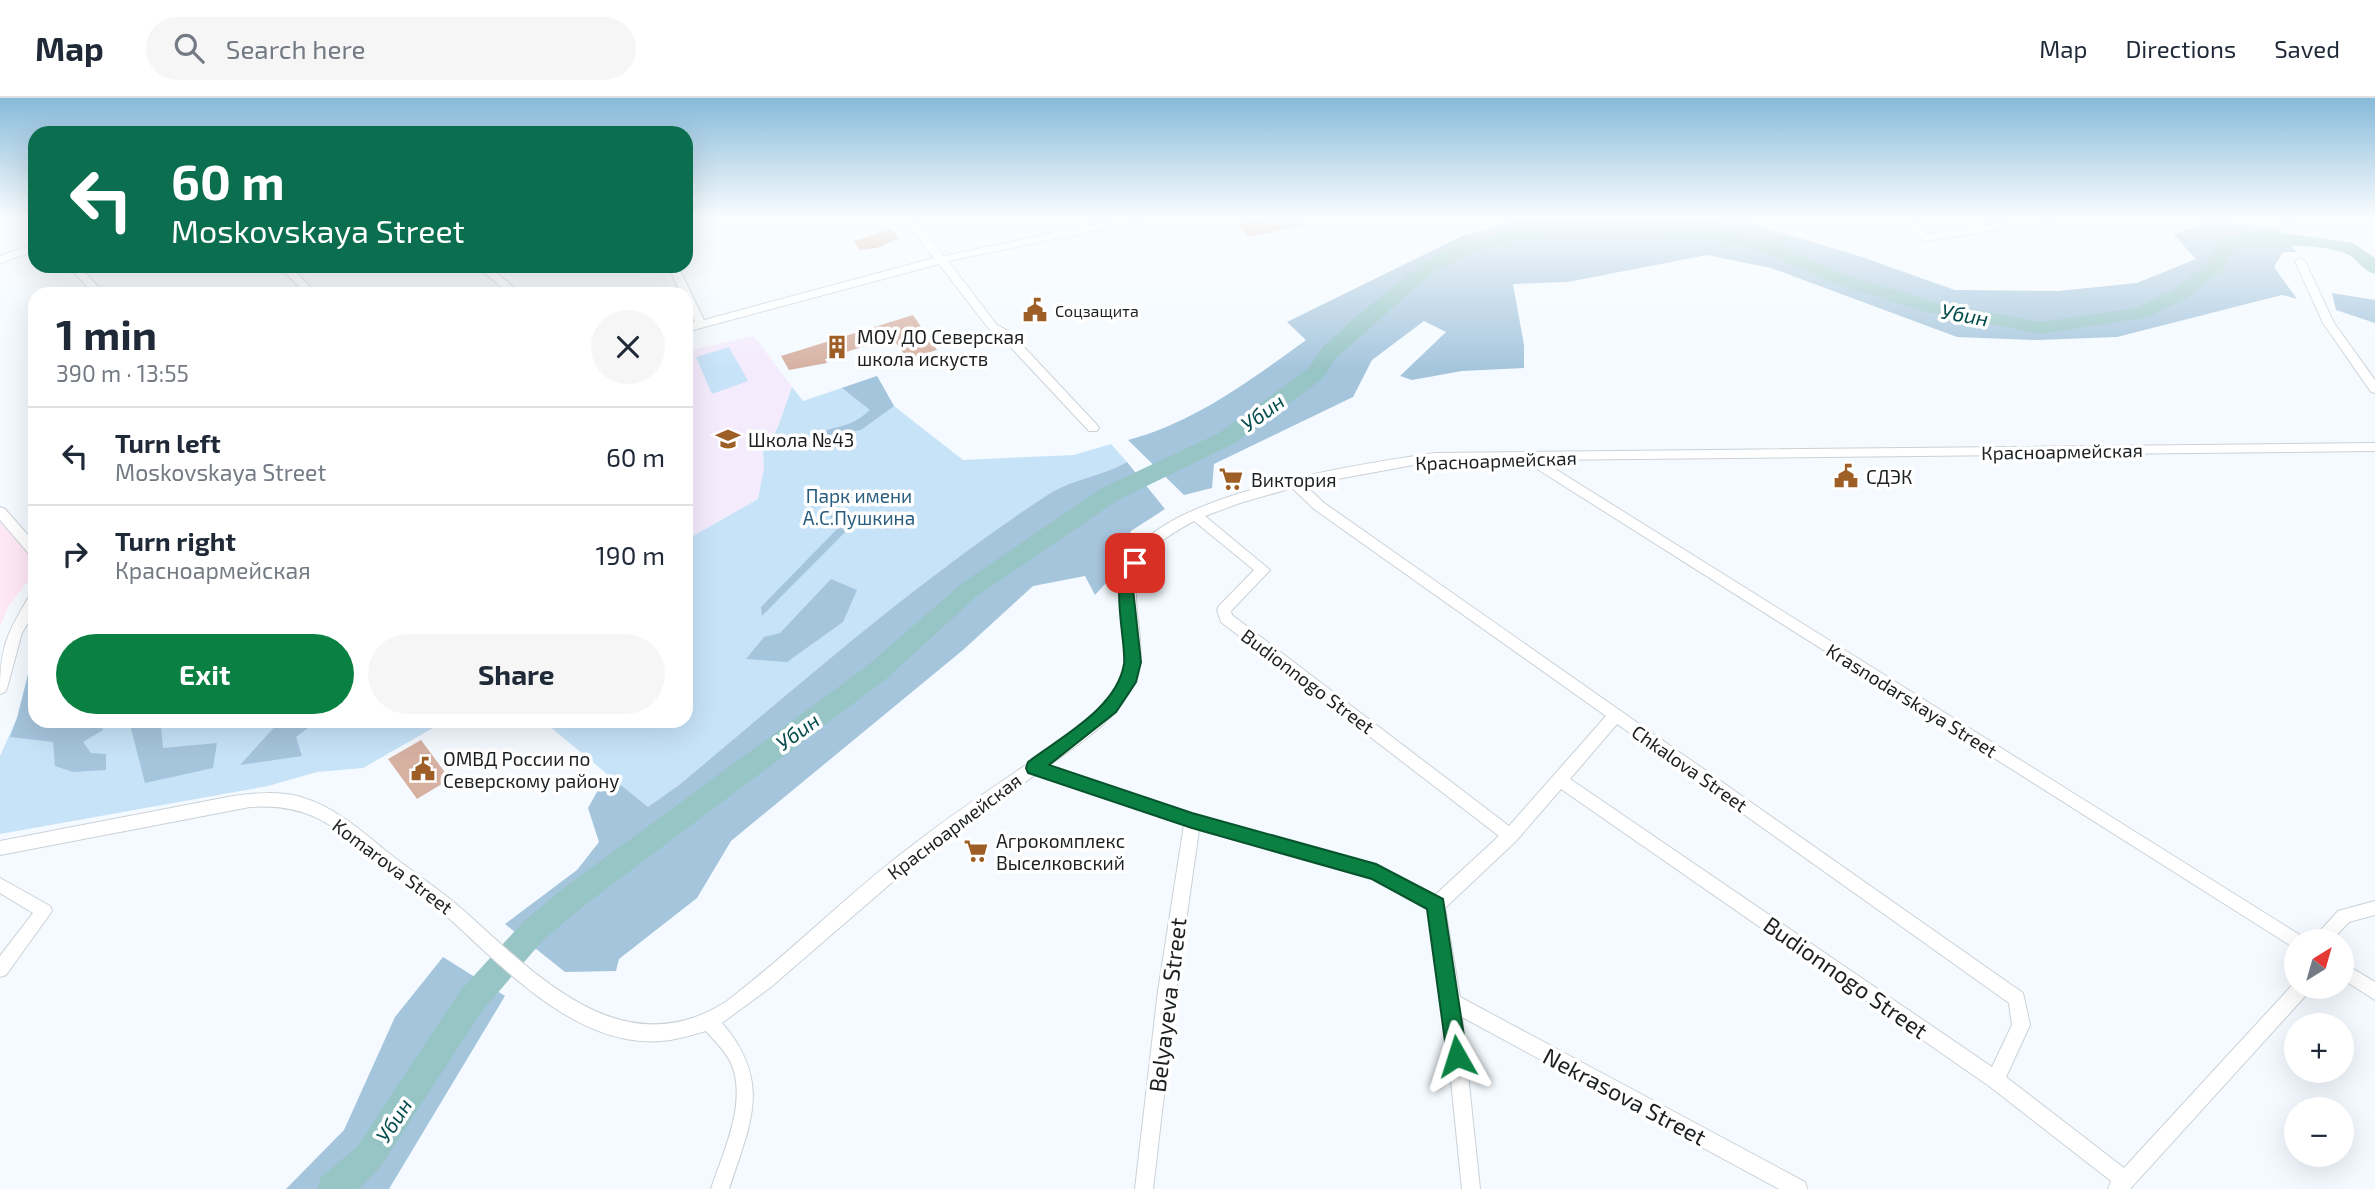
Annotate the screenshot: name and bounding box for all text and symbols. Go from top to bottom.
search box [146,17,636,80]
text: Map [35,28,104,68]
icon: search [170,29,208,67]
text: Search here [226,33,365,64]
text: Map [2039,34,2087,63]
text: Directions [2125,34,2236,63]
text: Saved [2274,34,2340,63]
text: 60 m [171,151,285,210]
icon: left [56,154,147,245]
text: Moskovskaya Street [171,211,465,249]
public building icon: Соцзащита [1021,296,1049,324]
water label: Убин [1939,298,1991,330]
place label: Соцзащита [1055,301,1139,320]
text: 1 min [56,308,157,358]
button: close [591,310,665,384]
place label: МОУ ДО Северская школа искуств [857,325,1024,371]
building icon: МОУ ДО Северская школа искуств [823,333,851,361]
text: 390 m · 13:55 [56,359,189,387]
water label: Убин [1235,388,1289,436]
school or university icon: Школа №43 [714,425,742,453]
text: Turn left [115,427,221,458]
place label: Школа №43 [748,428,854,451]
icon: left [56,437,94,475]
street label: Красноармейская [1981,438,2143,464]
text: 60 m [606,441,665,472]
street label: Красноармейская [1415,446,1577,474]
text: Moskovskaya Street [115,458,326,486]
public building icon: СДЭК [1832,462,1860,490]
supermarket icon: Виктория [1217,465,1245,493]
place label: СДЭК [1866,465,1912,488]
place label: Виктория [1251,468,1337,491]
park label: Парк имени А.С.Пушкина [803,484,915,530]
text: Turn right [115,525,236,556]
pin [1105,533,1165,593]
icon: right [56,535,94,573]
text: 190 m [596,539,665,570]
icon: arrive [1116,544,1154,582]
text: Красноармейская [115,556,311,584]
street label: Budionnogo Street [1237,624,1379,738]
button: Exit [56,634,354,714]
button: Share [368,634,665,714]
street label: Krasnodarskaya Street [1822,638,2002,762]
water label: Убин [770,707,824,755]
street label: Chkalova Street [1628,720,1752,816]
place label: ОМВД России по Северскому району [443,747,619,793]
public building icon: ОМВД России по Северскому району [409,755,437,783]
street label: Красноармейская [883,768,1025,884]
street label: Komarova Street [328,813,458,919]
place label: Агрокомплекс Выселковский [996,829,1125,874]
supermarket icon: Агрокомплекс Выселковский [962,837,990,865]
street label: Budionnogo Street [1759,910,1934,1044]
street label: Belyayeva Street [1142,916,1192,1094]
north arrow [2284,929,2354,999]
map controls [2284,929,2354,1167]
button: + [2284,1013,2354,1083]
position arrow [1420,1019,1494,1093]
street label: Nekrasova Street [1539,1041,1711,1151]
water label: Убин [370,1093,416,1147]
button: − [2284,1097,2354,1167]

